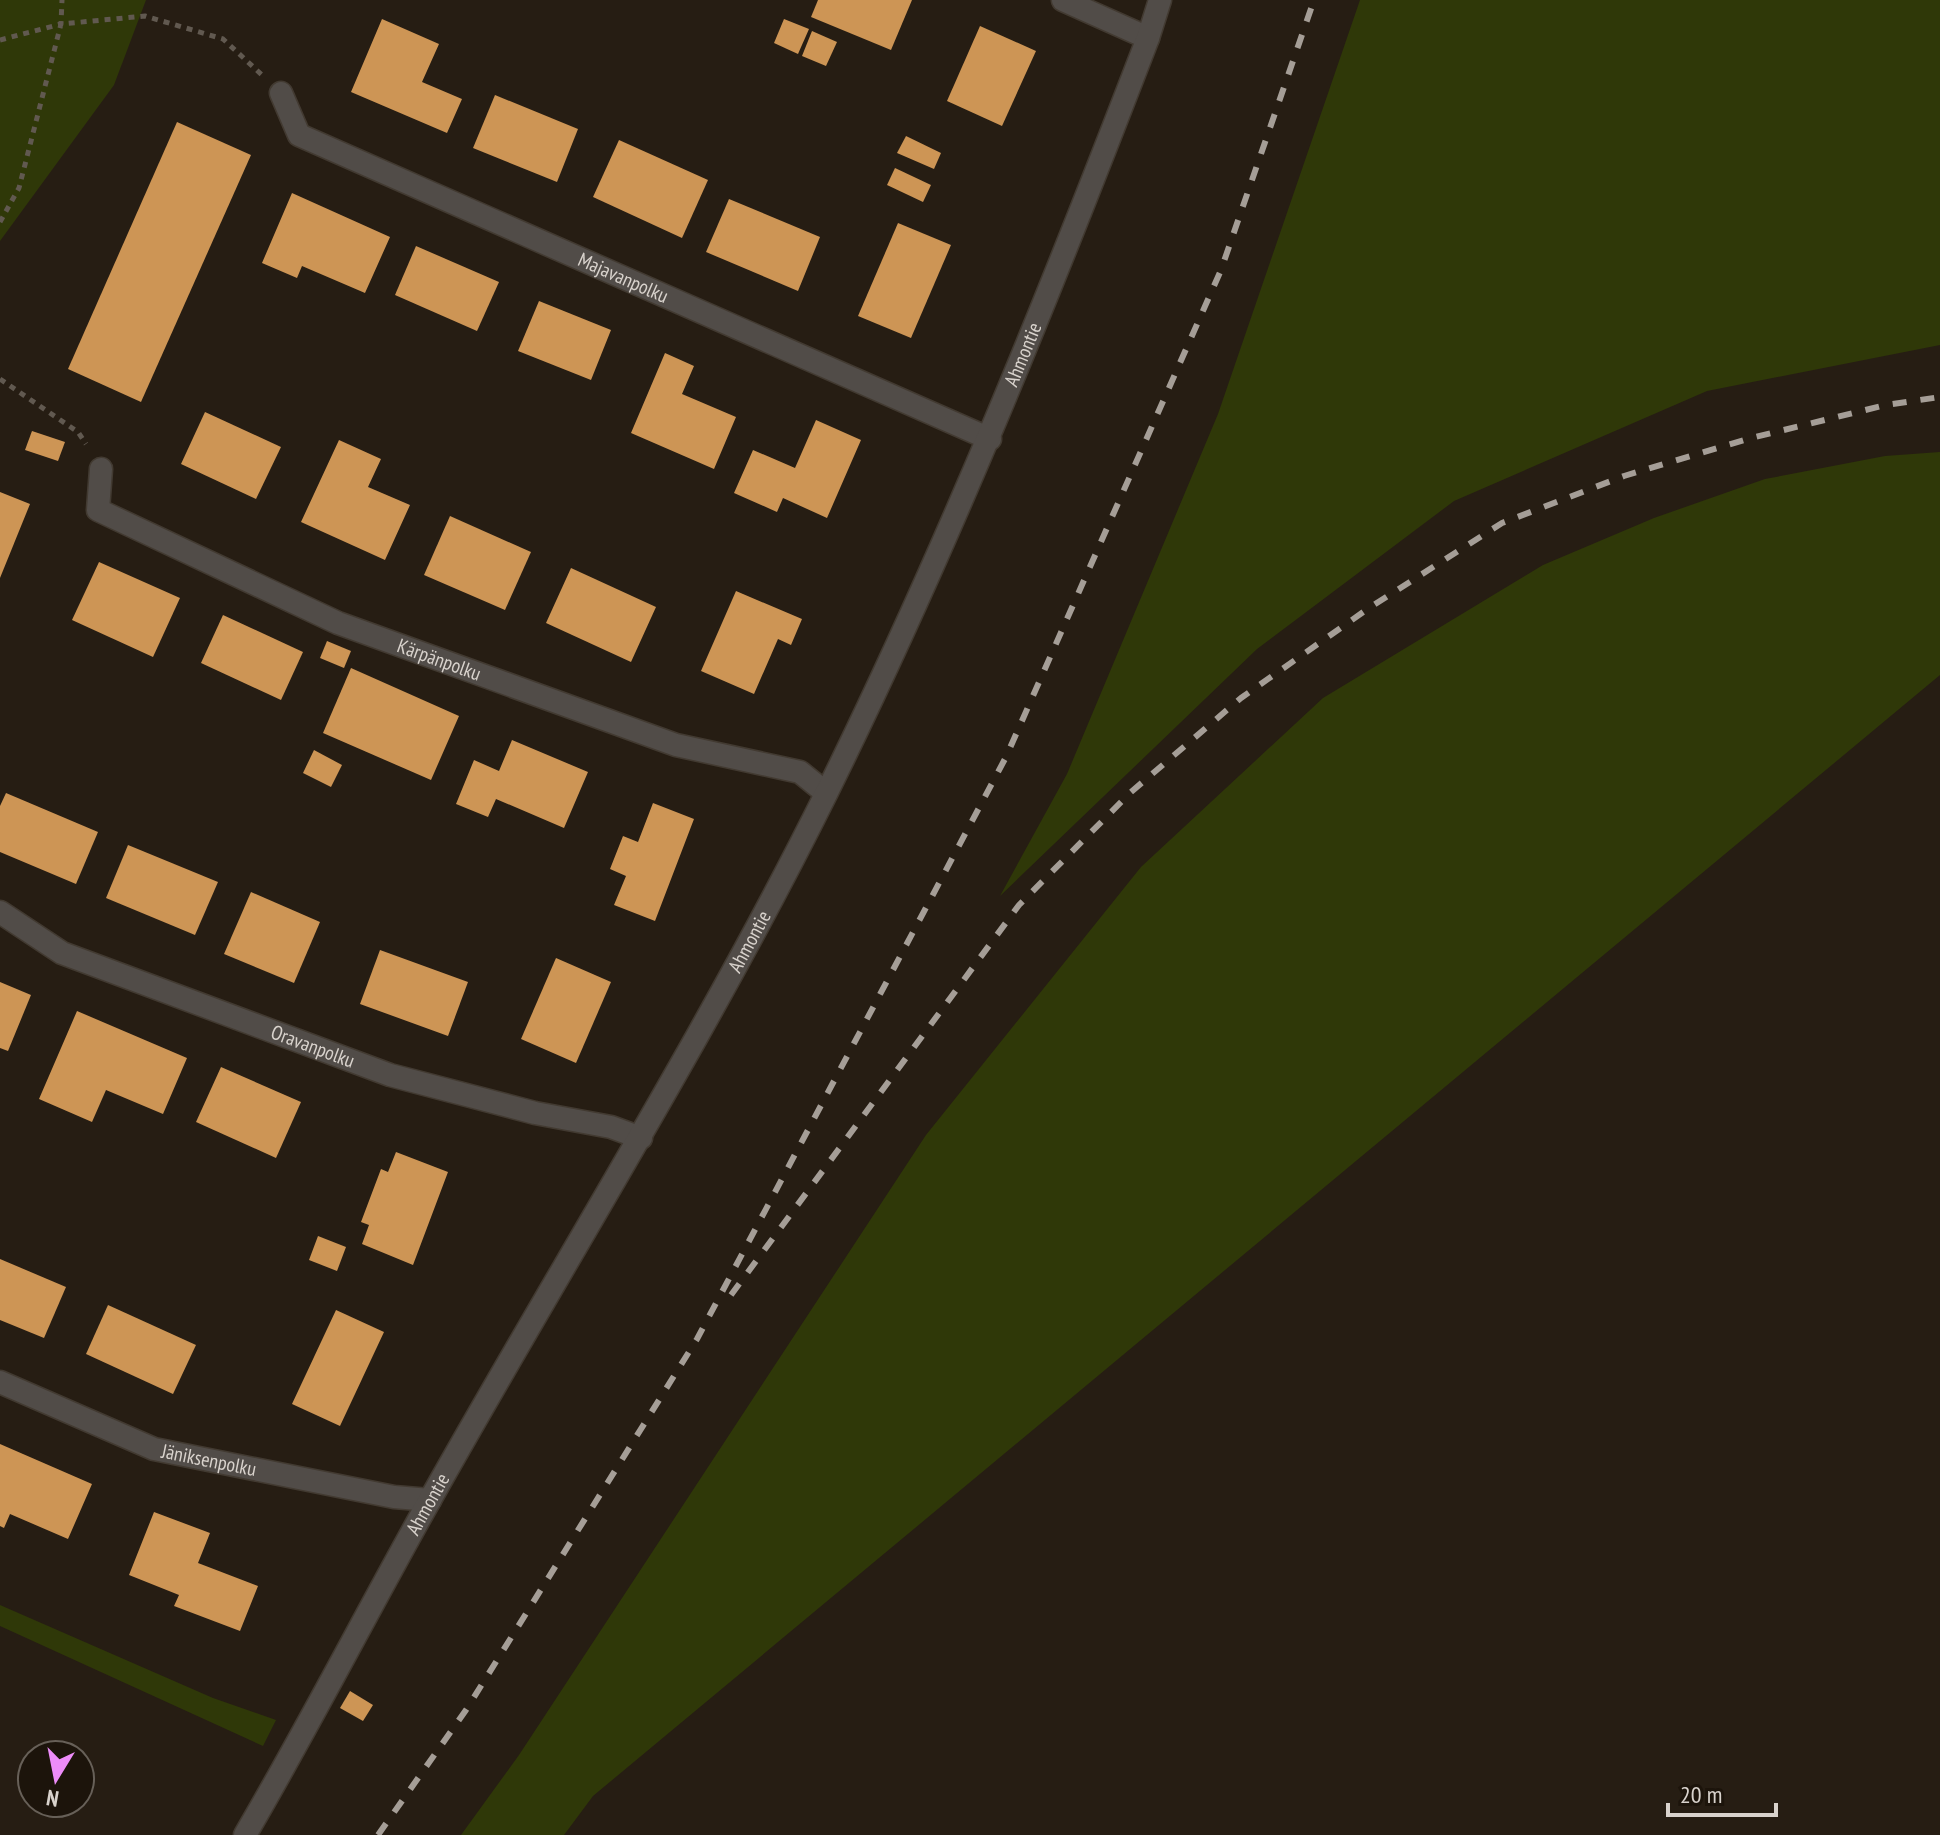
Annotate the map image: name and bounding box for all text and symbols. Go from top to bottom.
street label: Majavanpolku [574,246,673,309]
street label: Ahmontie [998,319,1048,390]
street label: Kärpänpolku [394,632,485,687]
street label: Ahmontie [722,906,777,977]
street label: Oravanpolku [267,1019,358,1074]
street label: Jäniksenpolku [158,1438,259,1482]
street label: Ahmontie [400,1469,455,1540]
north arrow [16,1739,96,1819]
scale bar [1668,1767,1776,1817]
text: 20 m [1680,1779,1722,1810]
text: N [44,1784,61,1814]

